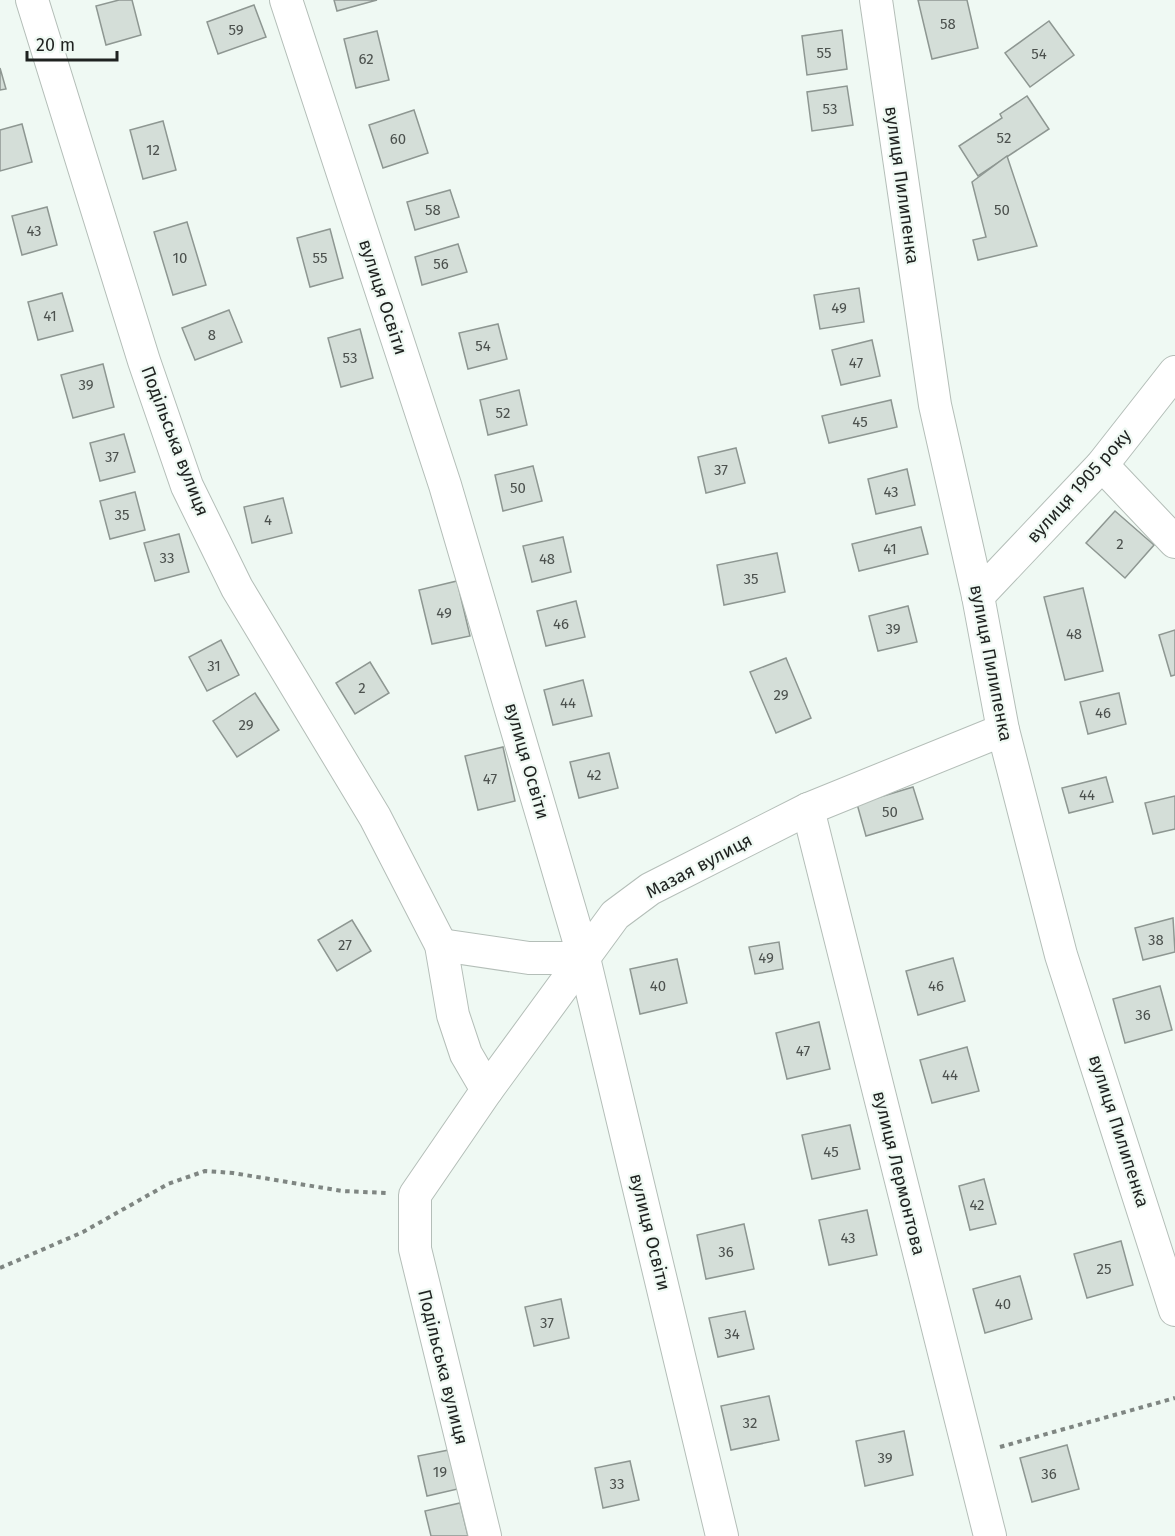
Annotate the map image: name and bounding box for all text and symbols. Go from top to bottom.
house number: 58 [940,15,956,33]
house number: 59 [228,21,244,39]
scale bar [27,24,117,62]
text: 20 m [36,34,75,56]
house number: 55 [817,44,831,62]
house number: 54 [1031,45,1047,63]
house number: 62 [358,50,374,68]
house number: 53 [823,100,837,118]
street label: вулиця Пилипенка [880,105,924,265]
house number: 52 [997,129,1011,147]
house number: 60 [390,130,406,148]
house number: 12 [146,141,160,159]
house number: 58 [425,201,441,219]
house number: 50 [994,201,1010,219]
house number: 43 [26,222,42,240]
street label: вулиця Освіти [354,236,412,358]
house number: 10 [173,249,187,267]
house number: 55 [313,249,327,267]
house number: 56 [433,255,449,273]
house number: 49 [831,299,847,317]
house number: 41 [43,307,57,325]
house number: 8 [208,326,216,344]
house number: 54 [475,337,491,355]
house number: 53 [343,349,357,367]
house number: 47 [849,354,863,372]
street label: Подільська вулиця [136,363,214,519]
house number: 39 [78,376,94,394]
house number: 52 [496,404,510,422]
house number: 45 [852,413,868,431]
street label: вулиця 1905 року [1022,424,1136,547]
house number: 37 [105,448,119,466]
house number: 37 [714,461,728,479]
house number: 50 [510,479,526,497]
house number: 43 [883,483,899,501]
house number: 35 [114,506,130,524]
house number: 4 [264,511,272,529]
house number: 2 [1116,535,1124,553]
house number: 41 [883,540,897,558]
house number: 33 [160,549,174,567]
house number: 48 [539,550,555,568]
house number: 35 [743,570,759,588]
street label: вулиця Пилипенка [965,583,1017,743]
house number: 49 [436,604,452,622]
house number: 46 [553,615,569,633]
house number: 39 [885,620,901,638]
house number: 48 [1066,625,1082,643]
house number: 31 [207,657,221,675]
house number: 2 [358,679,366,697]
house number: 29 [773,686,789,704]
house number: 44 [560,694,576,712]
street label: вулиця Освіти [500,700,554,822]
house number: 46 [1095,704,1111,722]
house number: 29 [238,716,254,734]
house number: 42 [586,766,602,784]
house number: 47 [483,770,497,788]
house number: 44 [1079,786,1095,804]
house number: 50 [882,803,898,821]
street label: Мазая вулиця [642,829,756,903]
house number: 38 [1148,931,1164,949]
house number: 27 [338,936,352,954]
house number: 49 [758,949,774,967]
house number: 40 [650,977,666,995]
house number: 46 [928,977,944,995]
house number: 36 [1135,1006,1151,1024]
house number: 47 [796,1042,810,1060]
street label: вулиця Пилипенка [1084,1052,1154,1210]
house number: 44 [942,1066,958,1084]
street label: вулиця Лермонтова [868,1089,930,1257]
house number: 45 [823,1143,839,1161]
street label: вулиця Освіти [625,1171,675,1293]
house number: 42 [969,1196,985,1214]
house number: 43 [840,1229,856,1247]
house number: 36 [718,1243,734,1261]
house number: 25 [1097,1260,1111,1278]
street label: Подільська вулиця [413,1287,473,1447]
house number: 40 [995,1295,1011,1313]
house number: 37 [540,1314,554,1332]
house number: 34 [724,1325,740,1343]
house number: 32 [743,1414,757,1432]
house number: 39 [877,1449,893,1467]
house number: 19 [433,1463,447,1481]
house number: 36 [1041,1465,1057,1483]
house number: 33 [610,1475,624,1493]

